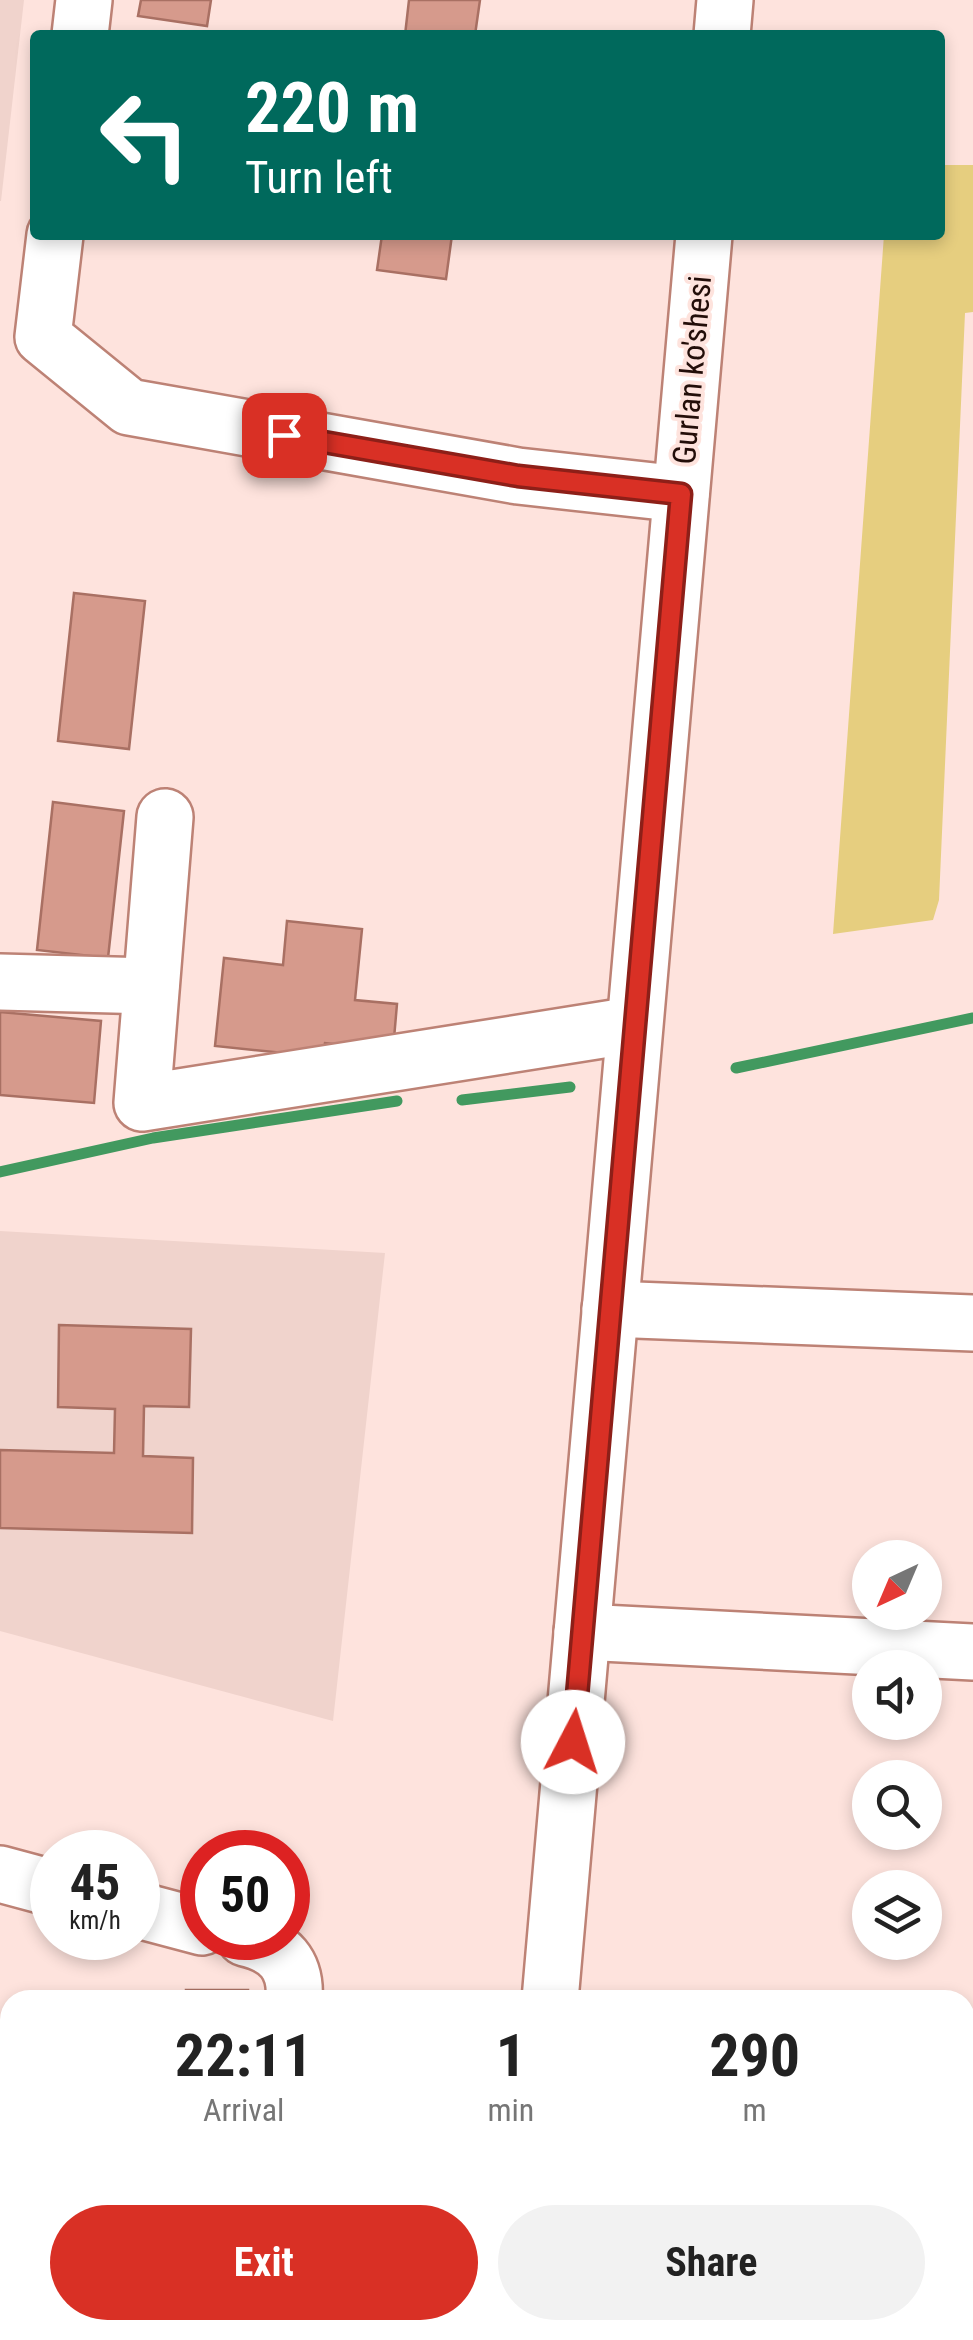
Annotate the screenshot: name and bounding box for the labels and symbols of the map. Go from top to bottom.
street label: Gurlan ko'shesi [665,274,719,466]
pin [242,393,327,478]
north arrow [852,1540,942,1630]
position arrow [521,1690,625,1794]
speed limit sign: 50 [180,1830,310,1960]

